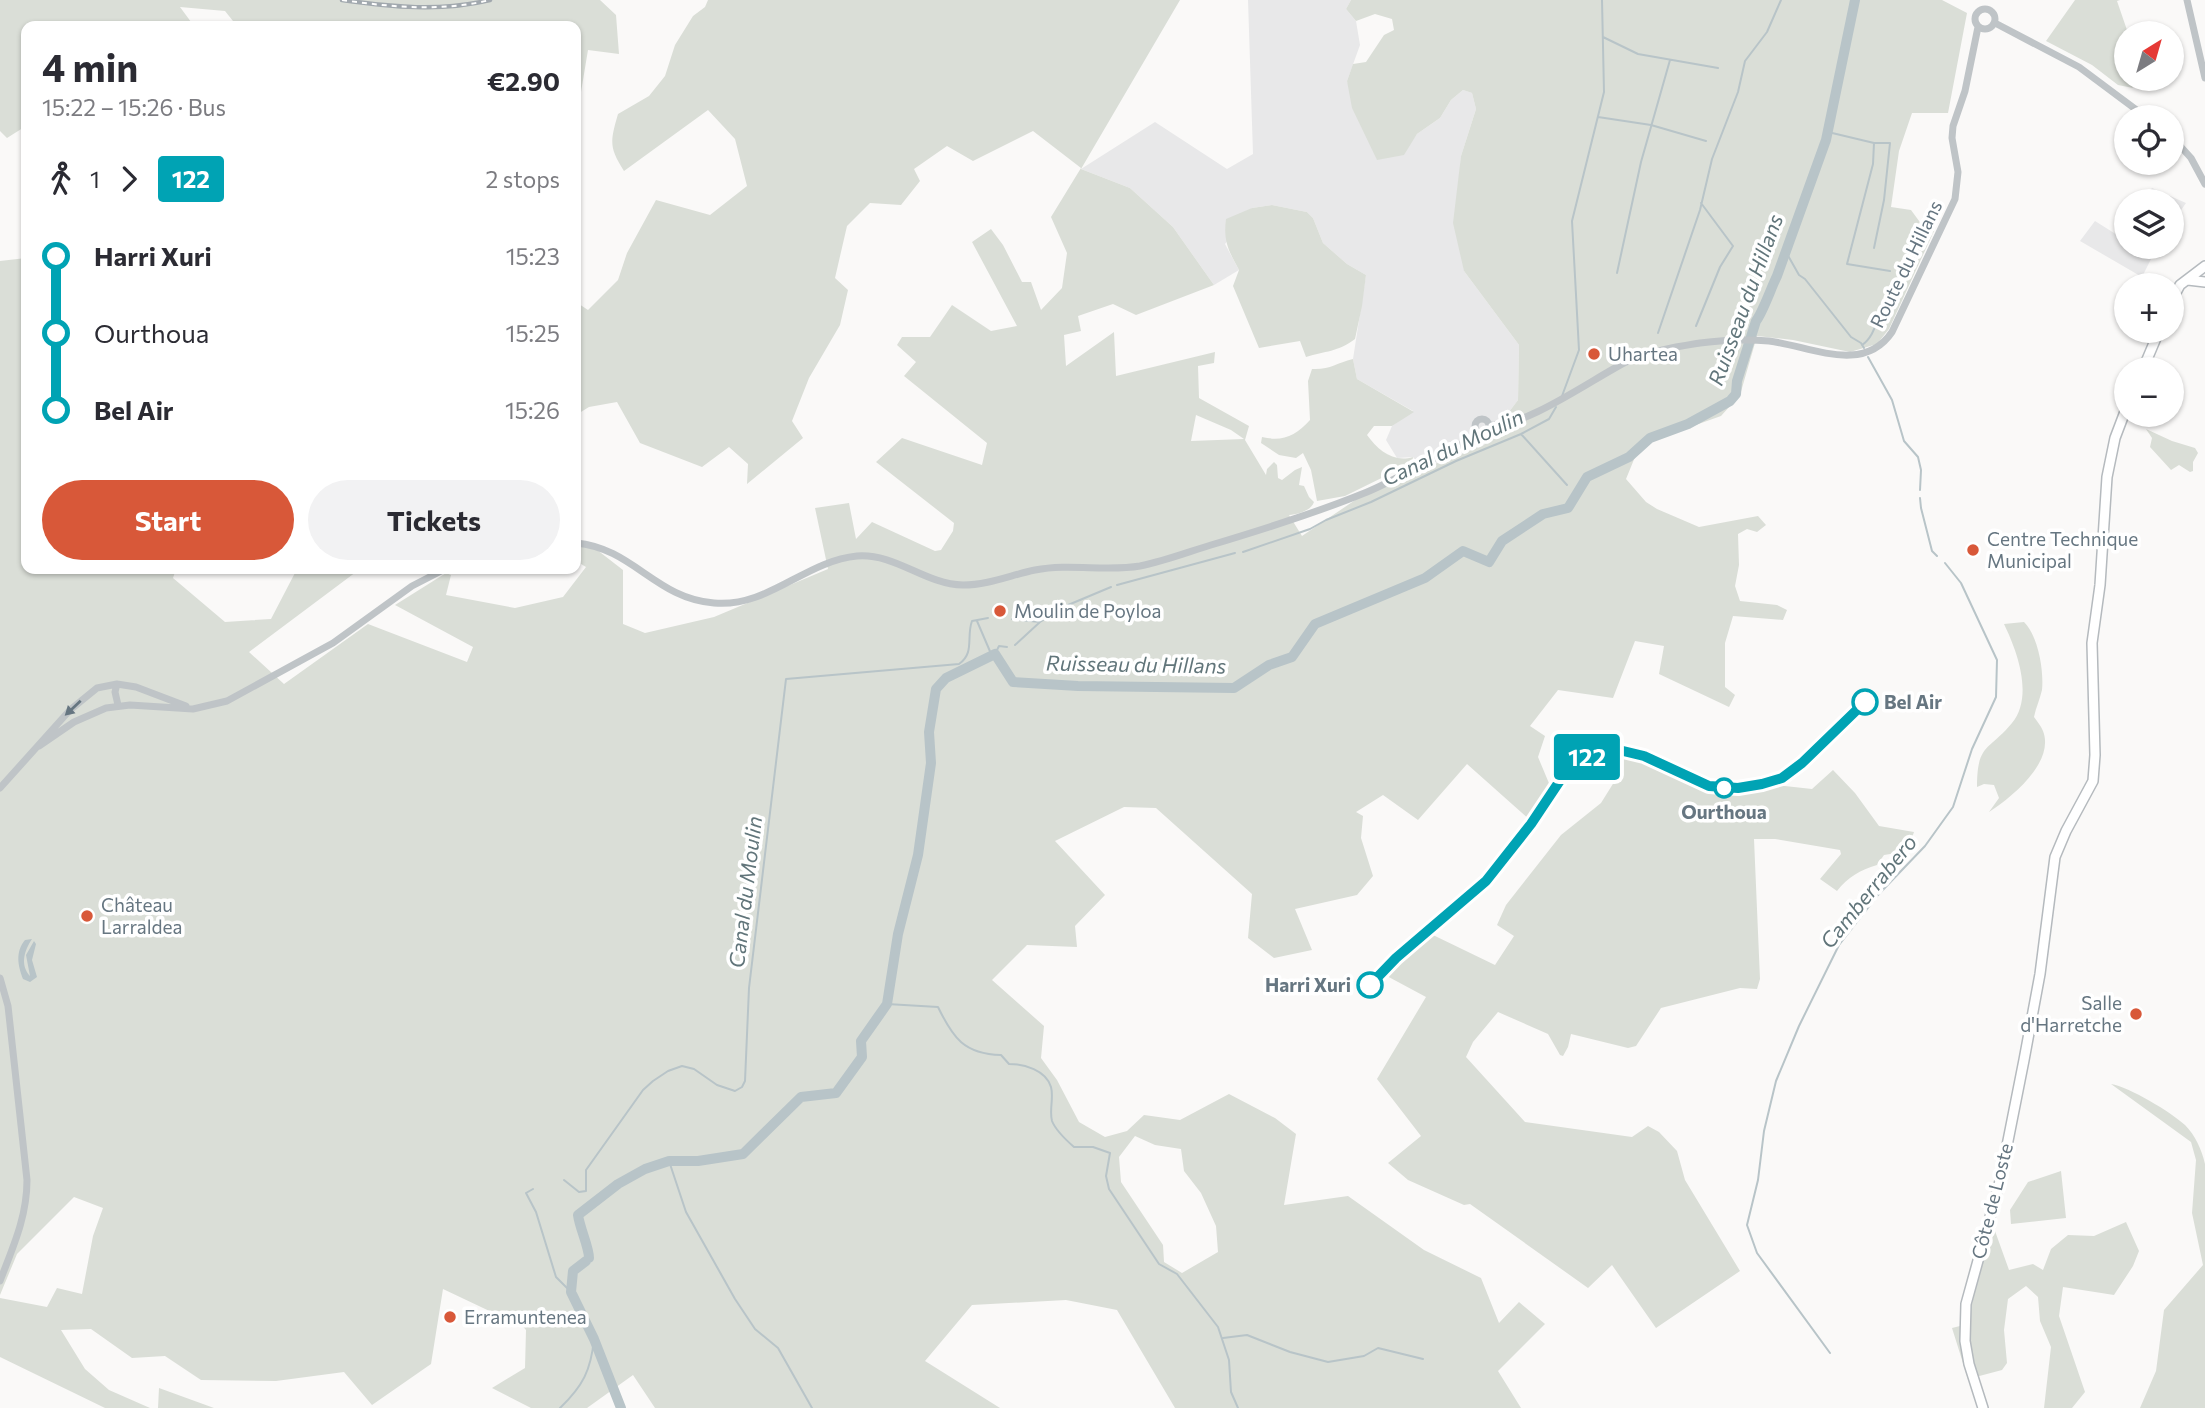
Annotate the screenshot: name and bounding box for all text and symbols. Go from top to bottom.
north arrow [2114,21,2184,91]
map controls [2114,21,2184,427]
text: 4 min [42,43,138,90]
text: €2.90 [487,65,560,96]
text: 15:22 – 15:26 · Bus [42,93,226,121]
button: locate [2114,105,2184,175]
icon: walk [42,160,80,198]
icon: forward [110,160,148,198]
text: 122 [172,164,210,193]
text: 1 [90,165,100,193]
text: 2 stops [486,165,560,193]
button: layers [2114,189,2184,259]
street label: Route du Hillans [1865,196,1946,331]
water label: Ruisseau du Hillans [1702,211,1787,388]
text: Harri Xuri [94,240,212,271]
text: 15:23 [506,242,560,270]
button: + [2114,273,2184,343]
text: Ourthoua [94,317,209,348]
text: 15:25 [506,319,560,347]
place label: Uhartea [1608,342,1678,365]
marker: Uhartea [1586,346,1602,362]
button: − [2114,357,2184,427]
text: Bel Air [94,394,174,425]
text: 15:26 [505,396,560,424]
water label: Canal du Moulin [1378,403,1527,490]
button: Start [42,480,294,560]
button: Tickets [308,480,560,560]
place label: Centre Technique Municipal [1987,527,2138,572]
marker: Centre Technique Municipal [1965,542,1981,558]
place label: Moulin de Poyloa [1014,599,1162,622]
marker: Moulin de Poyloa [992,603,1008,619]
water label: Ruisseau du Hillans [1046,649,1226,678]
marker: Bel Air [1852,689,1878,715]
place label: Bel Air [1884,690,1942,713]
one-way arrow [65,699,82,715]
line badge: 122 [1547,734,1627,780]
text: 122 [1568,742,1606,771]
marker: Ourthoua [1714,778,1734,798]
place label: Ourthoua [1681,800,1767,823]
water label: Canal du Moulin [723,815,766,969]
water label: Camberrabero [1814,829,1921,953]
place label: Château Larraldea [101,893,183,938]
marker: Château Larraldea [79,908,95,924]
marker: Harri Xuri [1357,972,1383,998]
place label: Harri Xuri [1265,973,1351,996]
place label: Salle d'Harretche [2020,991,2122,1036]
marker: Salle d'Harretche [2128,1006,2144,1022]
street label: Côte de Loste [1966,1141,2017,1261]
place label: Erramuntenea [464,1305,587,1328]
marker: Erramuntenea [442,1309,458,1325]

